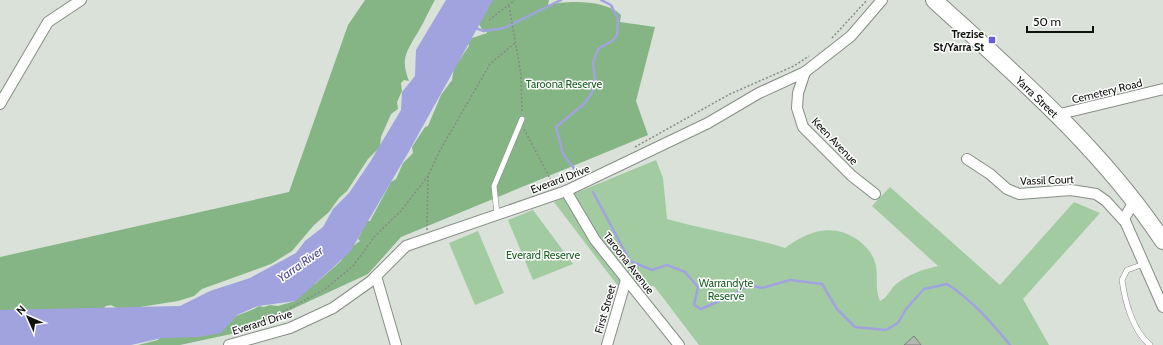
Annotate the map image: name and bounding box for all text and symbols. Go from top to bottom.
scale bar [1027,8,1093,34]
text: 50 m [1033,14,1061,29]
place label: Trezise St/Yarra St [933,27,984,54]
marker: Trezise St/Yarra St [987,35,997,45]
street label: Yarra Street [1012,73,1061,121]
street label: Cemetery Road [1070,75,1144,107]
park label: Taroona Reserve [526,77,603,91]
street label: Keen Avenue [809,114,861,168]
street label: Everard Drive [528,161,592,197]
street label: Vassil Court [1020,172,1074,188]
street label: Taroona Avenue [600,229,658,297]
water label: Yarra River [274,242,327,285]
park label: Everard Reserve [506,248,580,262]
park label: Warrandyte Reserve [699,276,754,303]
street label: First Street [591,283,619,335]
north arrow [8,297,48,337]
text: N [13,302,29,318]
street label: Everard Drive [230,306,294,338]

